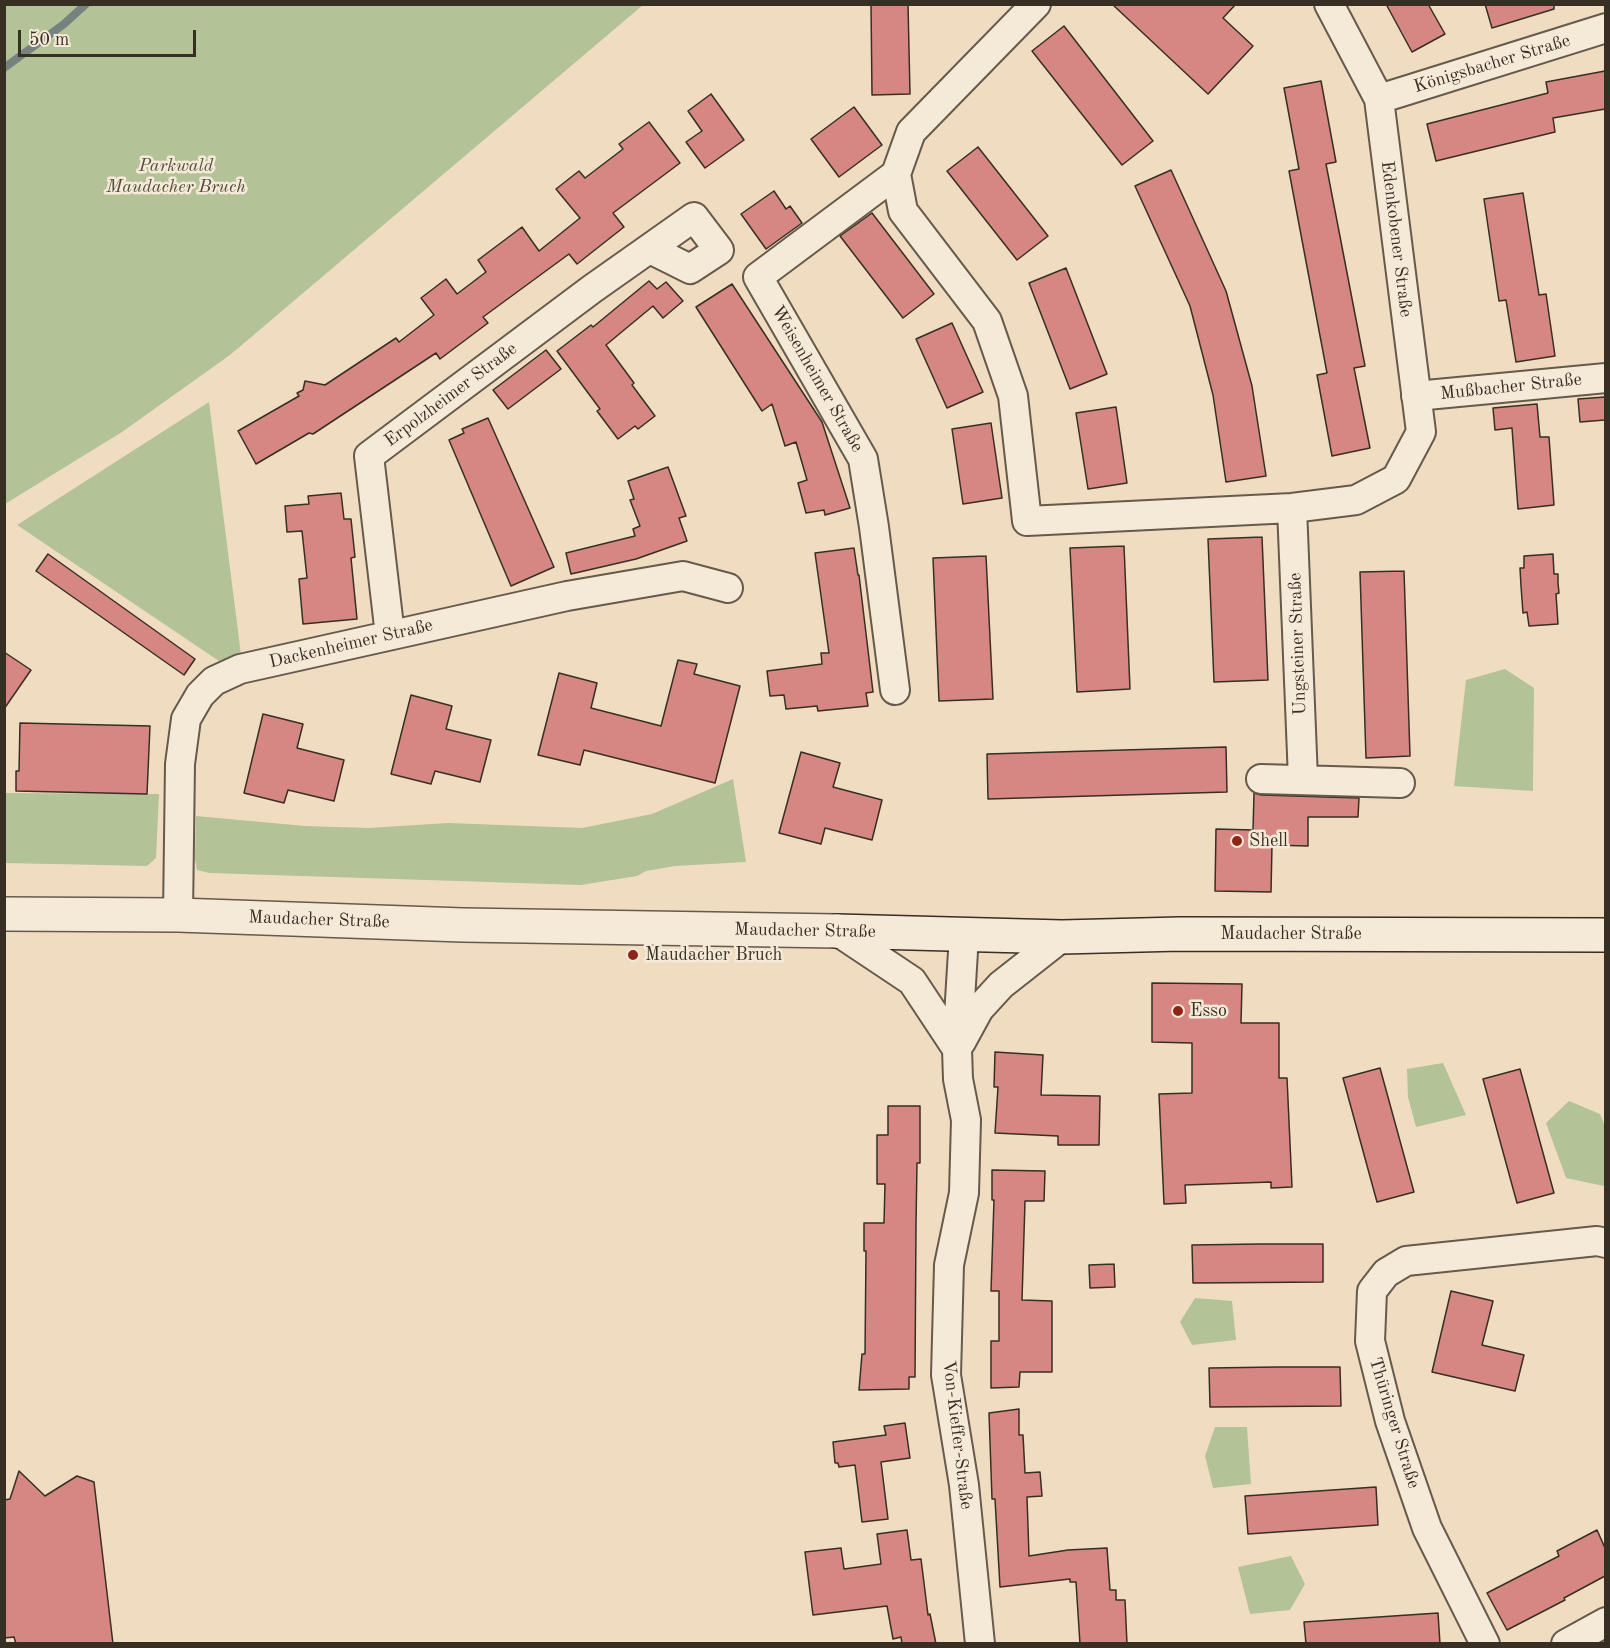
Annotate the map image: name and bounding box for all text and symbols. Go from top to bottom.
scale bar [21,18,200,56]
street label: Königsbacher Straße [1411,30,1573,98]
text: 50 m [29,31,69,49]
park label: Parkwald Maudacher Bruch [106,155,246,198]
street label: Edenkobener Straße [1376,160,1416,318]
street label: Weisenheimer Straße [766,302,868,456]
street label: Erpolzheimer Straße [381,338,521,452]
street label: Mußbacher Straße [1439,369,1583,405]
street label: Ungsteiner Straße [1285,572,1311,716]
street label: Dackenheimer Straße [267,615,435,673]
place label: Shell [1249,830,1288,852]
marker: Shell [1230,834,1244,848]
street label: Maudacher Straße [248,907,390,933]
street label: Maudacher Straße [734,919,876,943]
street label: Maudacher Straße [1220,923,1362,945]
place label: Maudacher Bruch [645,944,782,966]
marker: Maudacher Bruch [626,948,640,962]
place label: Esso [1190,1000,1227,1022]
marker: Esso [1171,1004,1185,1018]
street label: Thüringer Straße [1364,1355,1424,1491]
street label: Von-Kieffer-Straße [937,1359,977,1511]

